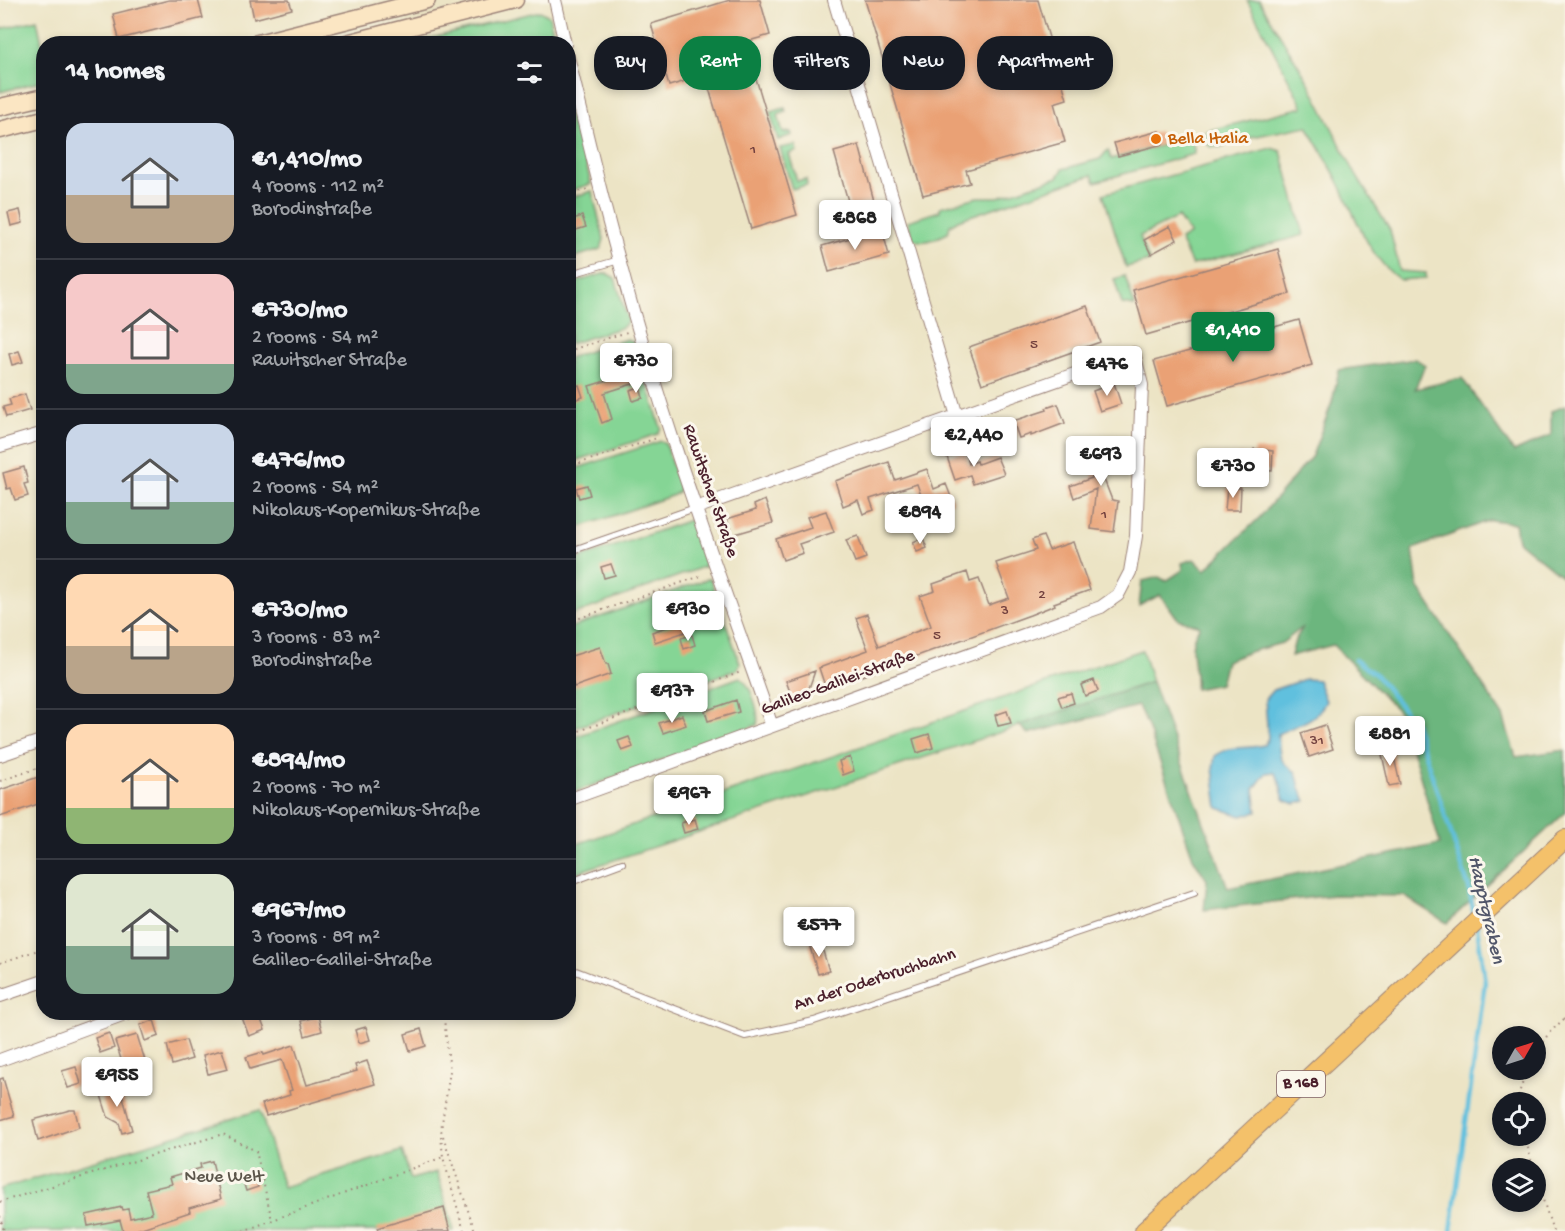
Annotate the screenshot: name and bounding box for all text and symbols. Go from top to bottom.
chip: Buy [594,36,667,90]
chip: Rent [679,36,761,90]
chip: Filters [773,36,870,90]
chip: New [882,36,965,90]
chip: Apartment [977,36,1113,90]
icon: filters [513,56,546,89]
text: 14 homes [66,57,164,88]
place label: Bella Italia [1167,129,1249,150]
marker: Bella Italia [1149,132,1163,146]
house number: 1 [749,141,756,159]
text: €1,410/mo [252,145,362,176]
icon: home [114,147,186,219]
text: 4 rooms · 112 m² [252,176,384,199]
text: Borodinstraße [252,199,372,222]
pin: €868 [819,200,891,251]
text: €868 [833,208,877,231]
text: €730/mo [252,296,347,327]
icon: home [114,298,186,370]
pin: €1,410 [1184,312,1282,363]
text: €1,410 [1205,320,1261,343]
text: 2 rooms · 54 m² [252,327,379,350]
house number: 5 [1030,336,1038,354]
pin: €730 [600,343,672,394]
pin: €476 [1071,346,1143,397]
text: Rawitscher Straße [252,350,407,373]
text: €730 [614,351,658,374]
text: €476 [1086,354,1128,377]
pin: €2,440 [925,417,1023,468]
street label: Rawitscher Straße [677,422,743,561]
text: €2,440 [945,425,1003,448]
pin: €693 [1065,436,1137,487]
text: €693 [1080,444,1122,467]
text: €476/mo [252,446,345,477]
icon: home [114,448,186,520]
pin: €730 [1197,448,1269,499]
text: €730 [1211,456,1255,479]
text: 2 rooms · 54 m² [252,477,379,500]
pin: €894 [884,494,956,545]
text: Nikolaus-Kopernikus-Straße [252,500,480,523]
text: €894 [899,502,941,525]
house number: 1 [1100,506,1107,524]
house number: 2 [1038,586,1046,604]
pin: €930 [652,591,724,642]
text: €730/mo [252,596,347,627]
icon: home [114,598,186,670]
text: €930 [666,599,710,622]
house number: 3 [1000,602,1009,620]
text: 3 rooms · 83 m² [252,627,380,650]
house number: 5 [933,627,941,645]
street label: Galileo-Galilei-Straße [758,645,918,721]
text: Borodinstraße [252,650,372,673]
pin: €937 [636,673,708,724]
text: €937 [651,681,693,704]
pin: €881 [1354,716,1426,767]
text: €881 [1369,724,1411,747]
house number: 31 [1309,732,1324,750]
text: €894/mo [252,746,345,777]
icon: home [114,748,186,820]
pin: €967 [653,775,725,826]
text: 2 rooms · 70 m² [252,777,380,800]
text: €967 [668,783,710,806]
text: Nikolaus-Kopernikus-Straße [252,800,480,823]
water label: Hauptgraben [1461,854,1509,967]
text: €967/mo [252,896,345,927]
icon: home [114,898,186,970]
pin: €577 [783,907,855,958]
text: €577 [797,915,841,938]
text: 3 rooms · 89 m² [252,927,380,950]
street label: An der Oderbruchbahn [791,944,959,1016]
text: Galileo-Galilei-Straße [252,950,432,973]
north arrow [1492,1026,1546,1080]
map controls [1492,1026,1546,1212]
pin: €955 [81,1057,153,1108]
text: €955 [96,1065,138,1088]
road number: B 168 [1277,1071,1325,1097]
button: locate [1492,1092,1546,1146]
button: layers [1492,1158,1546,1212]
park label: Neue Welt [185,1167,265,1188]

